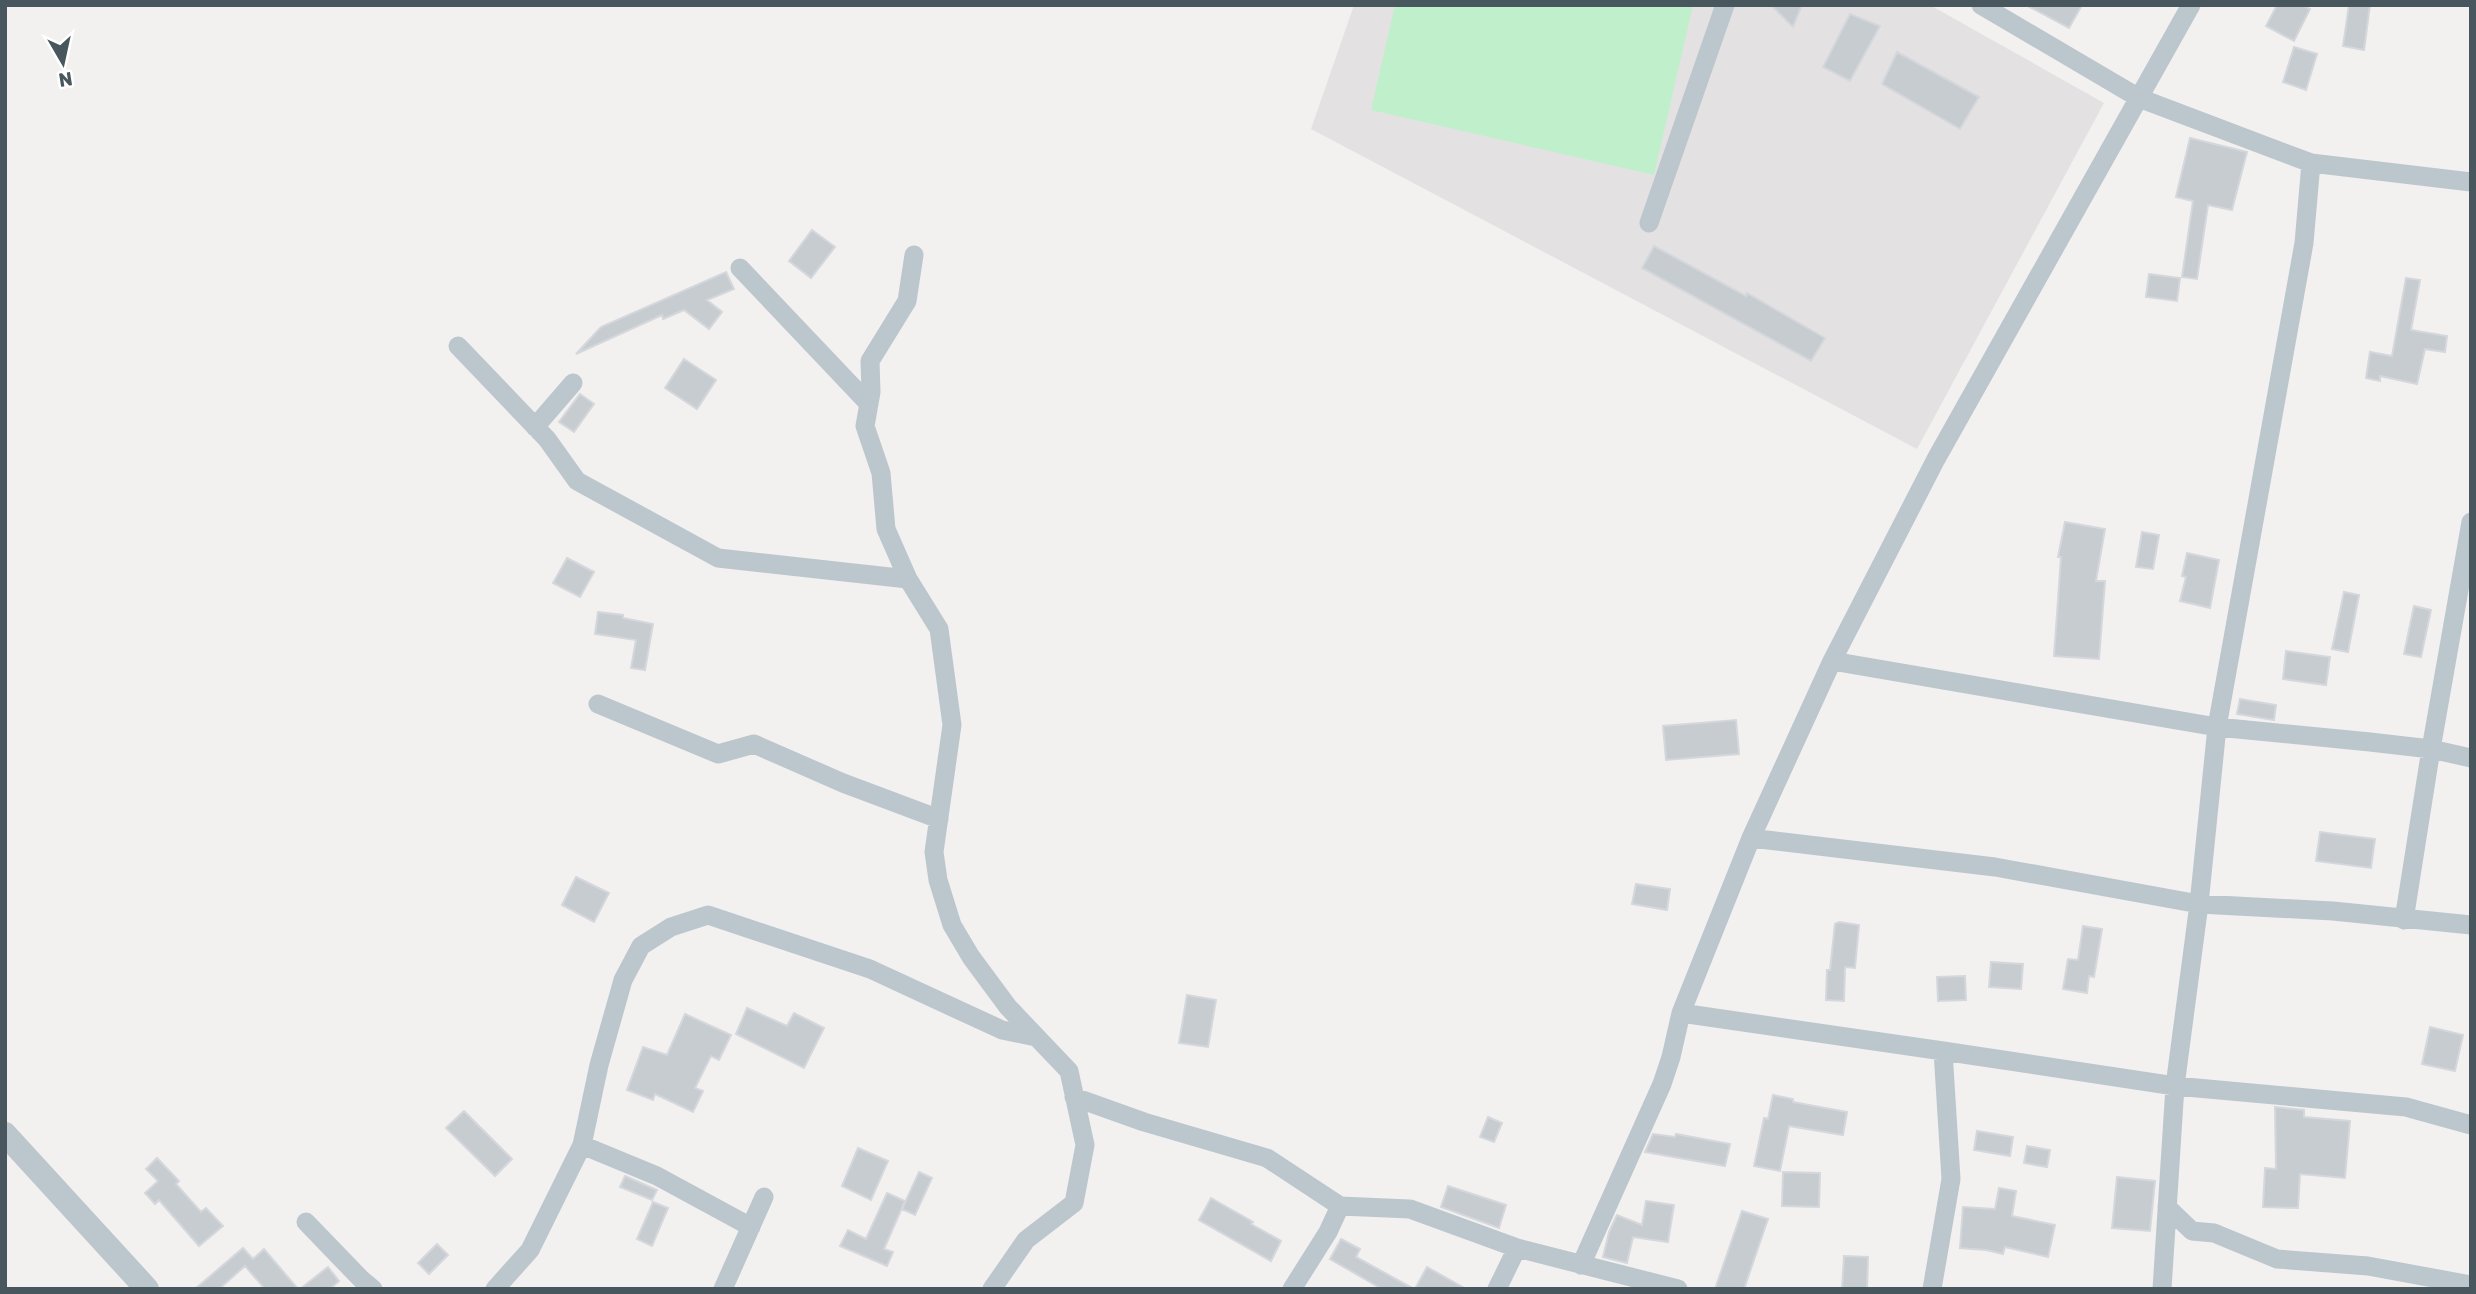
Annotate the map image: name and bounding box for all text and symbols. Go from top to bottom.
north arrow [28,28,98,98]
text: N [57,67,74,92]

